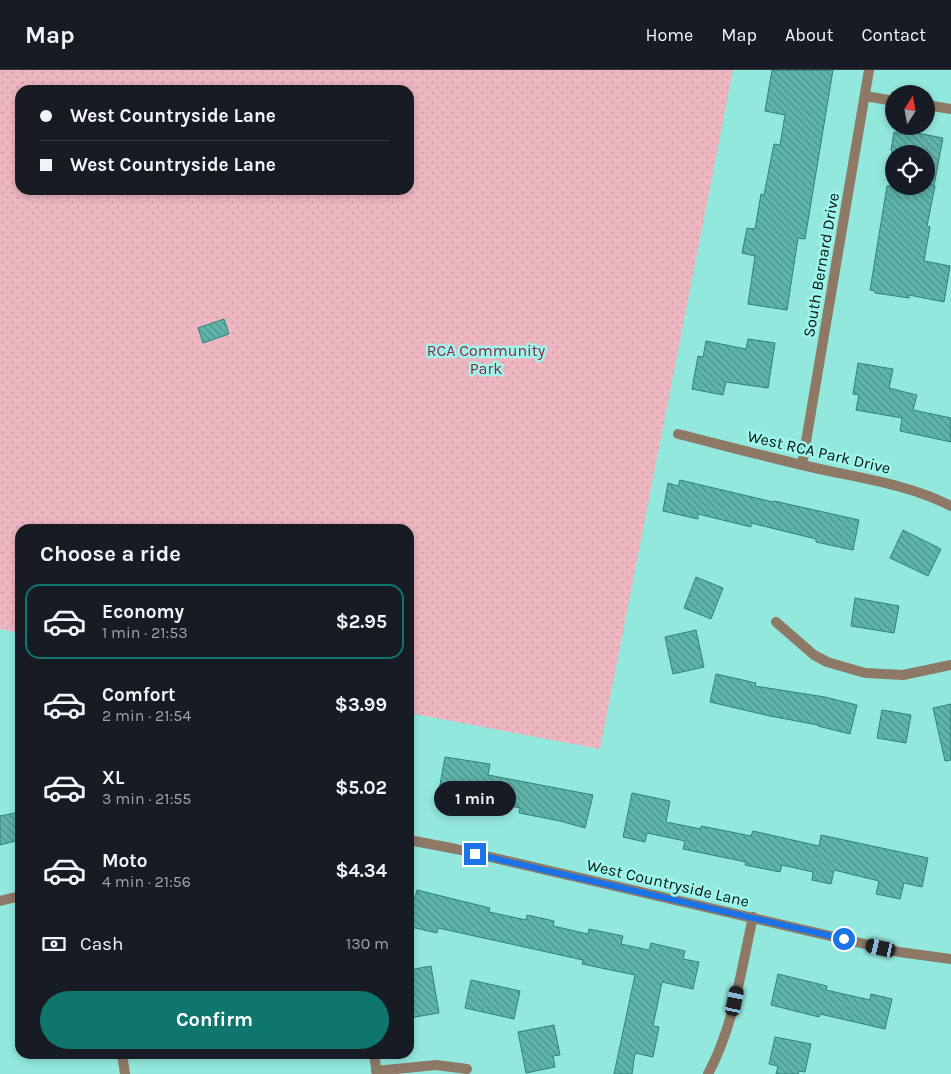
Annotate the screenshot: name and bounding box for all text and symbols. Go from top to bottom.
text: Map [25,21,75,49]
text: Home [645,24,693,46]
text: Map [721,24,757,46]
text: About [785,24,834,46]
text: Contact [862,24,926,46]
north arrow [885,85,935,135]
map controls [885,85,935,195]
text: West Countryside Lane [70,105,276,127]
button: locate [885,145,935,195]
text: West Countryside Lane [70,154,276,176]
street label: South Bernard Drive [799,191,843,339]
park label: RCA Community Park [427,341,546,378]
street label: West RCA Park Drive [746,426,892,478]
text: Choose a ride [40,541,181,567]
icon: car [42,599,87,644]
text: Economy [102,601,184,623]
text: $2.95 [336,611,387,633]
text: 1 min · 21:53 [102,623,188,642]
icon: car [42,682,87,727]
text: Comfort [102,684,176,706]
text: $3.99 [335,694,387,716]
text: 2 min · 21:54 [102,706,191,725]
icon: car [42,765,87,810]
text: XL [102,767,124,789]
text: $5.02 [335,777,387,799]
callout: 1 min [434,782,516,816]
text: 3 min · 21:55 [102,789,191,808]
text: 1 min [455,789,495,808]
route end [464,843,486,865]
icon: car [42,848,87,893]
text: Moto [102,850,148,872]
street label: West Countryside Lane [585,855,751,911]
text: $4.34 [335,860,387,882]
text: 4 min · 21:56 [102,872,191,891]
route start [833,928,855,950]
icon: cash [40,930,68,958]
text: Cash [80,933,124,955]
text: 130 m [346,934,389,953]
car [864,937,897,959]
car [724,985,745,1017]
button: Confirm [40,991,389,1049]

